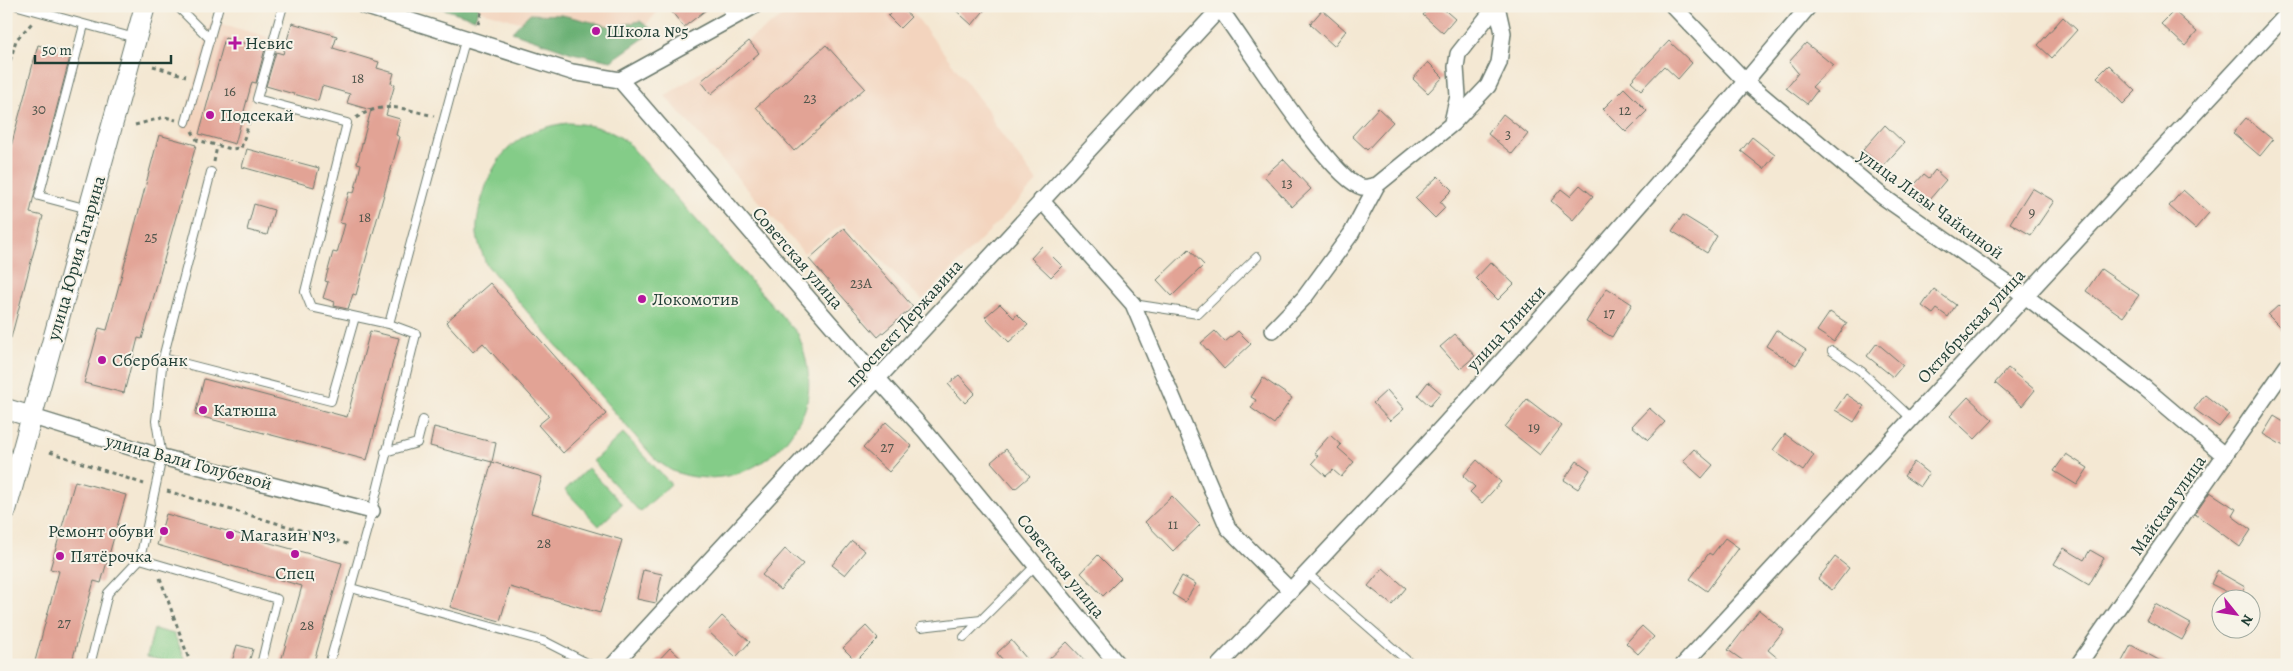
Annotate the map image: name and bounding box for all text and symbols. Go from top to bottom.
place label: Школа №5 [606,19,689,43]
marker: Школа №5 [590,25,602,37]
place label: Невис [245,31,294,55]
scale bar [35,32,171,64]
marker: Невис [229,37,241,49]
text: 50 m [42,40,72,60]
house number: 18 [352,68,364,88]
house number: 16 [224,81,236,101]
house number: 23 [803,88,817,108]
house number: 30 [32,99,46,119]
house number: 12 [1619,100,1631,120]
place label: Подсекай [220,103,294,127]
marker: Подсекай [204,109,216,121]
house number: 3 [1505,124,1511,144]
street label: улица Лизы Чайкиной [1853,143,2009,265]
street label: улица Юрия Гагарина [41,172,111,344]
house number: 13 [1281,173,1293,193]
street label: Советская улица [747,202,850,315]
house number: 9 [2029,202,2036,222]
house number: 18 [359,207,371,227]
house number: 25 [144,227,158,247]
street label: проспект Державина [840,253,968,392]
street label: Октябрьская улица [1912,263,2031,389]
house number: 23А [850,273,872,293]
street label: улица Глинки [1460,280,1551,377]
place label: Локомотив [652,287,739,311]
marker: Локомотив [636,293,648,305]
house number: 17 [1603,303,1615,323]
place label: Сбербанк [112,348,188,372]
marker: Сбербанк [96,354,108,366]
place label: Катюша [213,398,278,422]
marker: Катюша [197,404,209,416]
house number: 19 [1528,417,1540,437]
street label: улица Вали Голубевой [102,428,275,496]
house number: 27 [880,437,894,457]
street label: Майская улица [2125,450,2212,560]
street label: Советская улица [1011,509,1111,624]
house number: 11 [1168,514,1178,534]
place label: Ремонт обуви [48,519,154,543]
place label: Магазин №3 [240,523,336,547]
marker: Ремонт обуви [158,525,170,537]
marker: Магазин №3 [224,529,236,541]
house number: 28 [537,533,551,553]
place label: Пятёрочка [70,544,153,568]
marker: Спец [289,548,301,560]
marker: Пятёрочка [54,550,66,562]
place label: Спец [275,561,315,585]
north arrow [2210,588,2260,638]
text: N [2236,611,2258,629]
house number: 27 [57,613,71,633]
house number: 28 [300,615,314,635]

